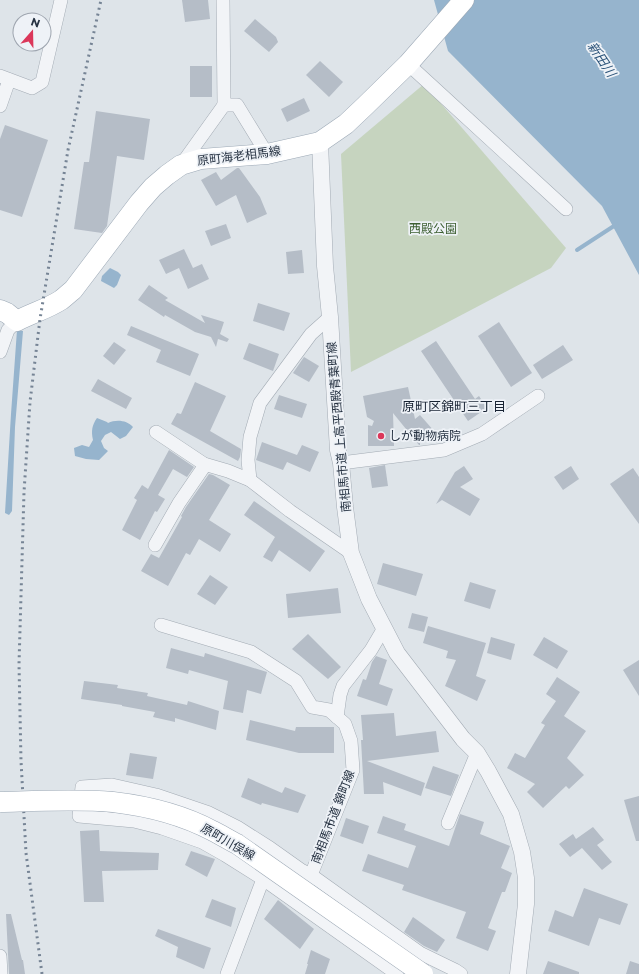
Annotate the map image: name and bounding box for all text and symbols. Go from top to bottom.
north arrow [12,12,52,52]
text: N [29,15,42,31]
water label: 新田川 [584,38,621,81]
street label: 原町海老相馬線 [196,143,282,168]
park label: 西殿公園 [409,221,457,236]
street label: 南相馬市道 上高平西殿青葉町線 [324,341,353,513]
district label: 原町区錦町三丁目 [402,398,506,414]
place label: しが動物病院 [389,428,461,443]
marker: しが動物病院 [376,431,386,441]
street label: 南相馬市道 錦町線 [308,768,357,866]
street label: 原町川俣線 [199,820,258,863]

